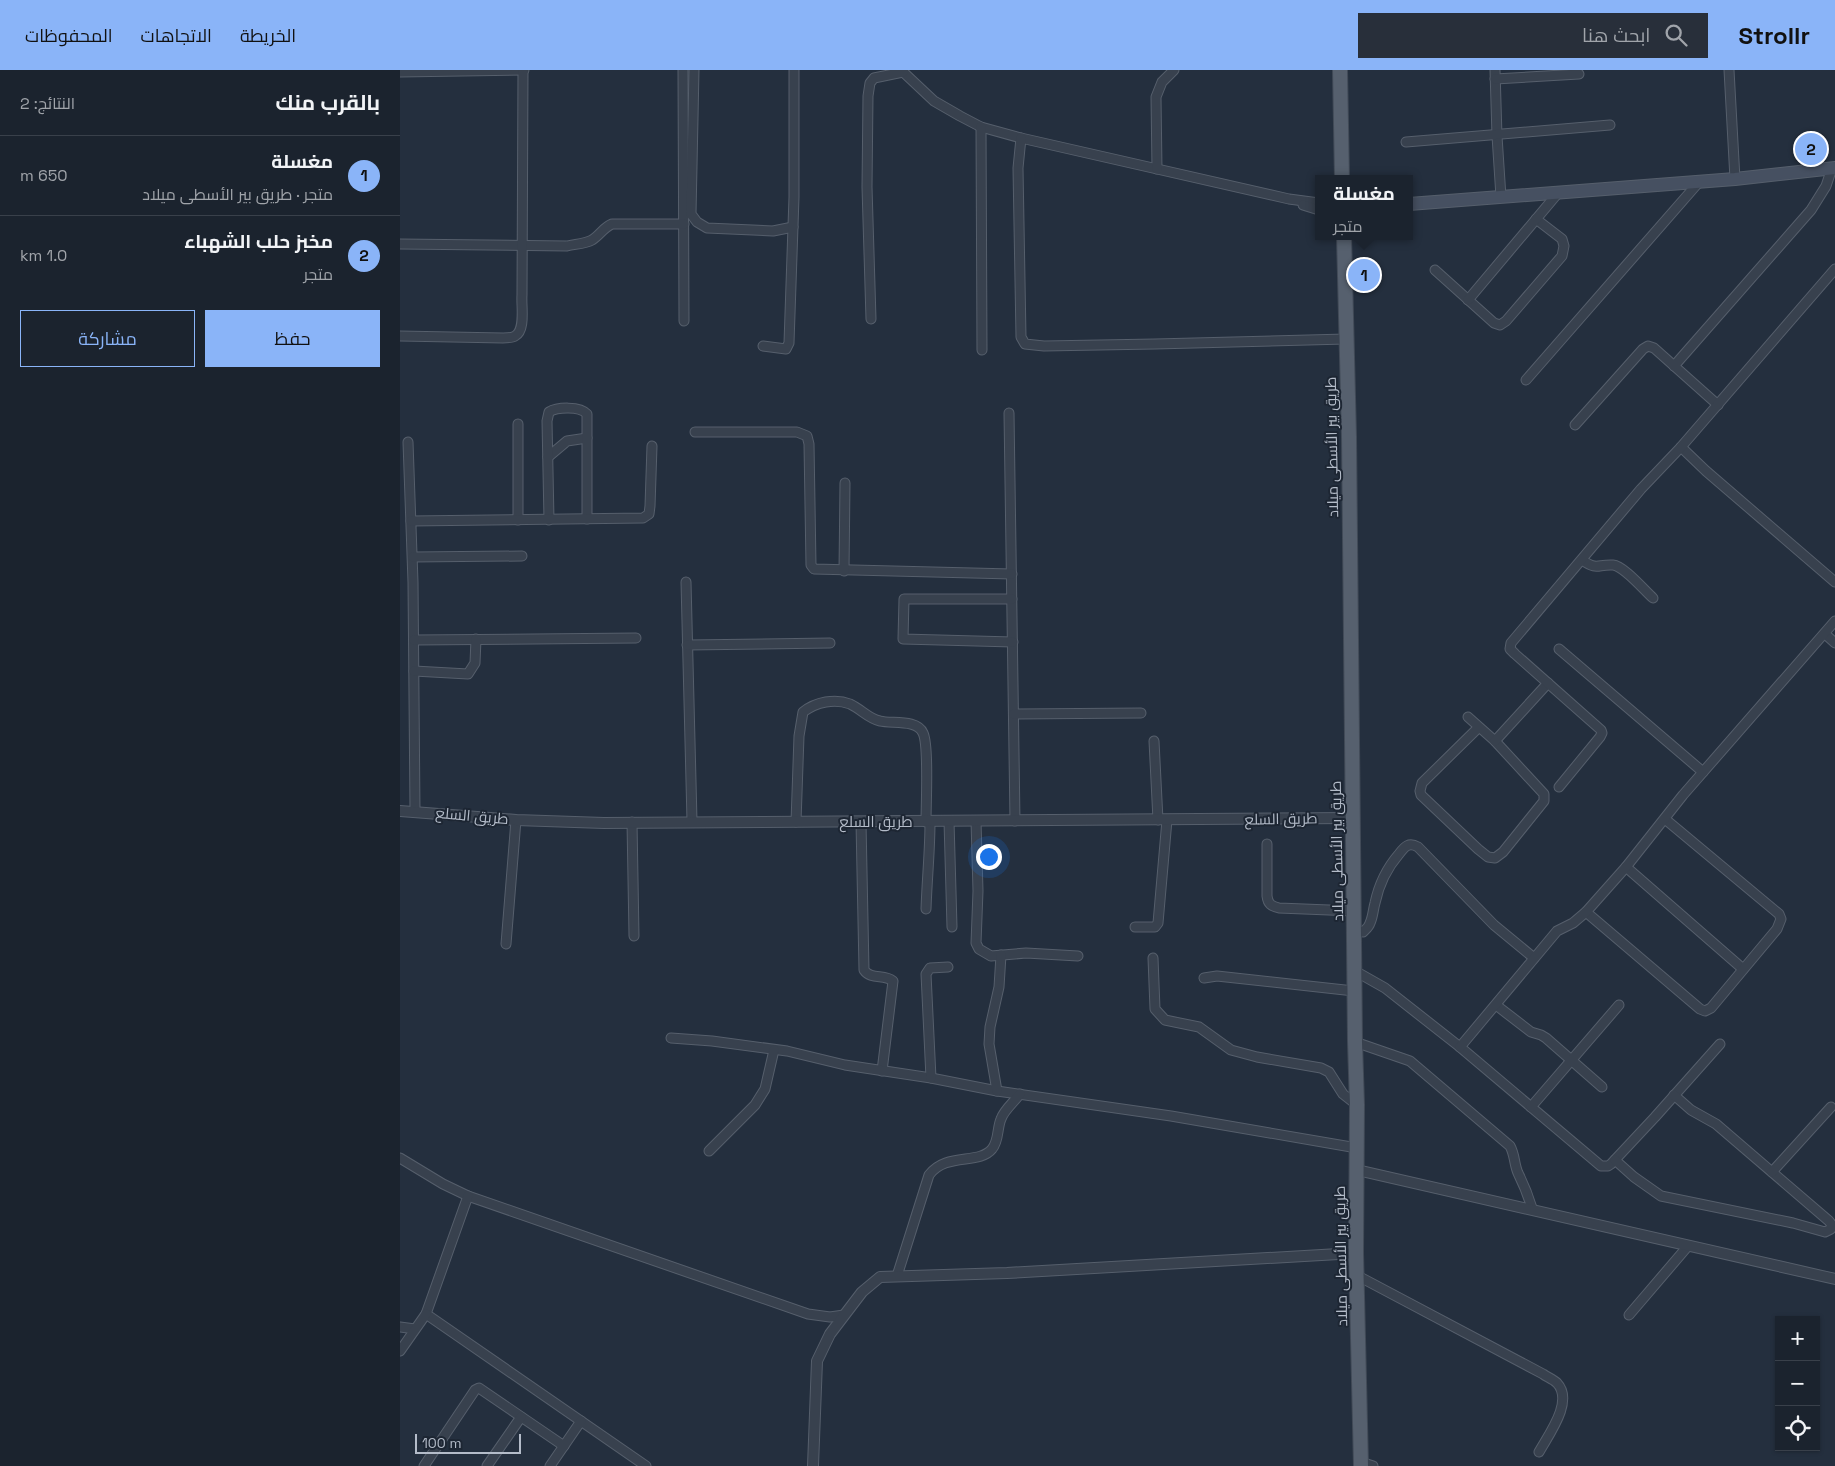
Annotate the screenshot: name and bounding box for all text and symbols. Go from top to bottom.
search box [1358,13,1708,58]
text: Strollr [1738,20,1810,51]
icon: search [1662,21,1690,49]
text: ابحث هنا [1582,23,1650,48]
text: المحفوظات [25,24,113,47]
text: الاتجاهات [141,24,212,47]
text: الخريطة [240,24,296,47]
text: بالقرب منك [276,89,380,116]
text: النتائج: 2 [20,93,75,114]
pin: 2 [1795,130,1827,168]
text: مغسلة [271,149,333,174]
text: 650 m [20,165,68,186]
text: 1 [360,165,368,186]
popup [1315,175,1413,240]
text: مغسلة [1333,181,1395,206]
text: متجر · طريق بير الأسطى ميلاد [142,184,333,205]
text: متجر [1333,216,1363,237]
text: مخبز حلب الشهباء [184,229,333,254]
text: 1.0 km [20,245,67,266]
text: 2 [359,245,369,266]
pin: 1 [1348,256,1380,294]
text: متجر [304,264,333,285]
button: مشاركة [20,310,195,367]
button: حفظ [205,310,380,367]
street label: طريق بير الأسطى ميلاد [1321,376,1343,518]
street label: طريق بير الأسطى ميلاد [1326,780,1348,922]
street label: طريق السلع [435,803,509,830]
street label: طريق السلع [1244,808,1318,831]
street label: طريق السلع [839,812,913,833]
your location [976,844,1002,870]
street label: طريق بير الأسطى ميلاد [1330,1185,1352,1327]
map controls [1775,1316,1820,1451]
button: + [1775,1316,1820,1361]
button: − [1775,1361,1820,1406]
button: locate [1775,1406,1820,1451]
scale bar [415,1431,521,1454]
text: 100 m [422,1434,461,1452]

